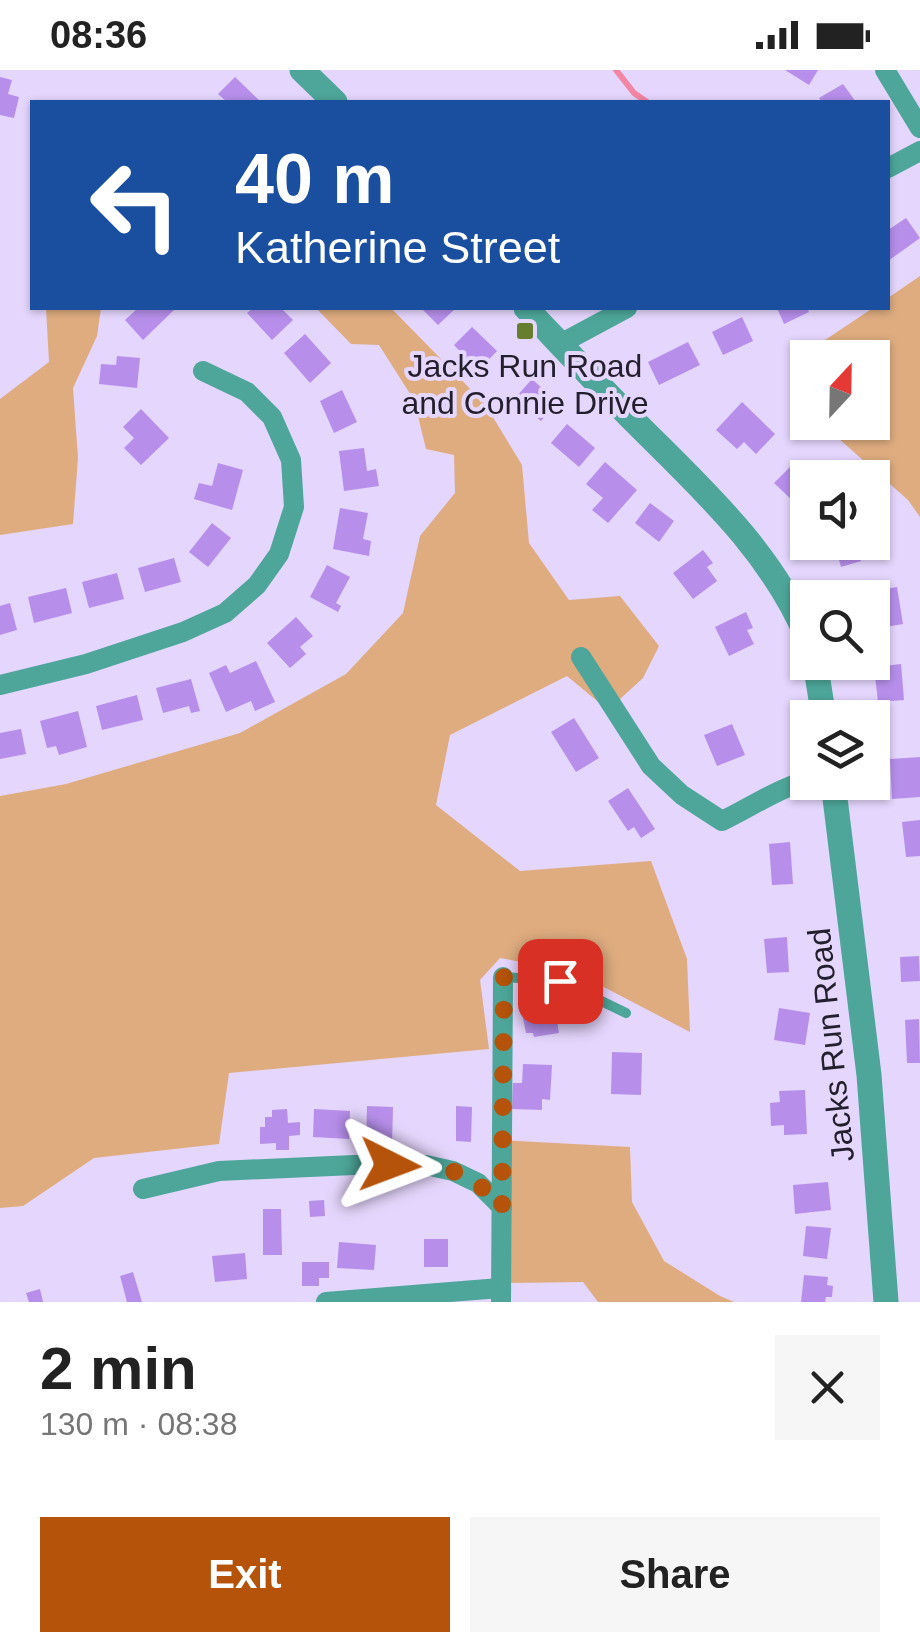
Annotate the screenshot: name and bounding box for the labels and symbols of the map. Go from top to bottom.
marker: Jacks Run Road and Connie Drive [514,320,536,342]
north arrow [790,340,890,440]
place label: Jacks Run Road and Connie Drive [401,348,649,421]
street label: Jacks Run Road [801,926,861,1164]
pin [518,939,603,1024]
position arrow [338,1113,442,1217]

